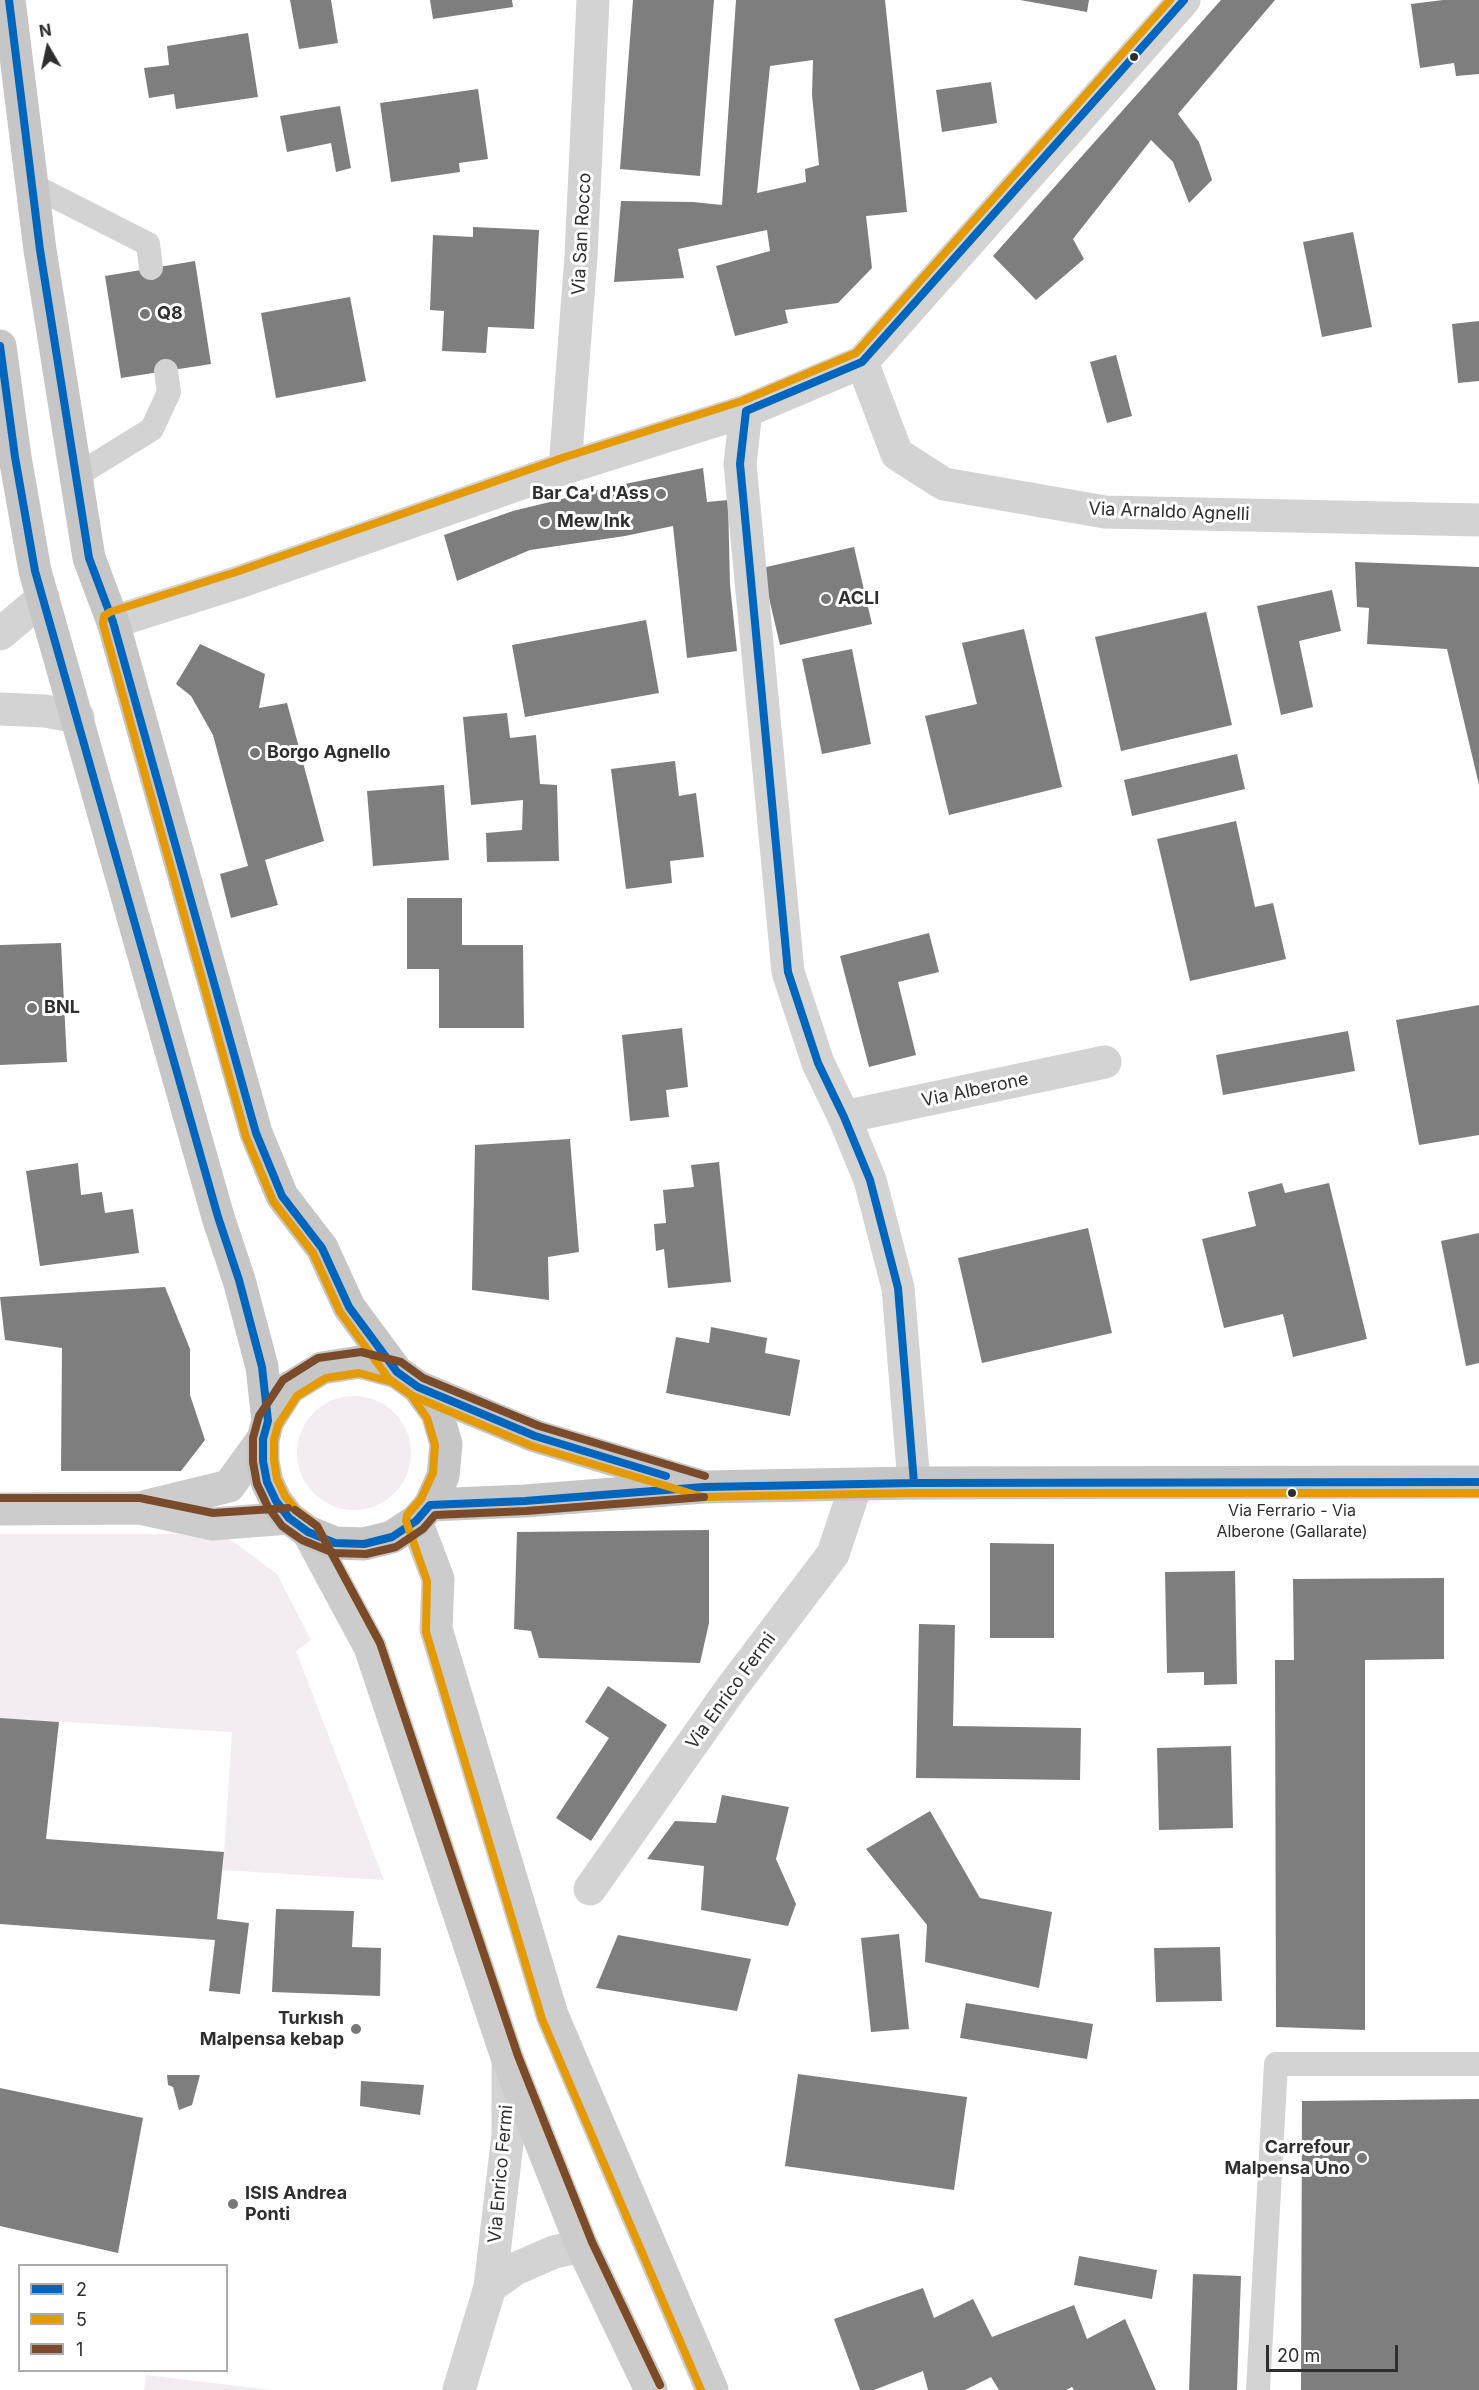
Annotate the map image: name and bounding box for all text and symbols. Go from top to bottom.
north arrow [18,18,78,78]
text: N [38,19,53,41]
unlabelled marker [1128,51,1140,63]
street label: Via San Rocco [568,172,596,296]
place label: Q8 [157,303,183,325]
marker: Q8 [138,307,152,321]
place label: Bar Ca' d'Ass [532,483,649,505]
marker: Bar Ca' d'Ass [654,487,668,501]
street label: Via Arnaldo Agnelli [1088,498,1250,526]
place label: Mew Ink [557,511,631,533]
marker: Mew Ink [538,515,552,529]
place label: ACLI [838,588,879,610]
marker: ACLI [819,592,833,606]
place label: Borgo Agnello [267,742,391,764]
marker: Borgo Agnello [248,746,262,760]
place label: BNL [44,997,80,1019]
marker: BNL [25,1001,39,1015]
street label: Via Alberone [920,1068,1030,1112]
marker: Via Ferrario - Via Alberone (Gallarate) [1286,1487,1298,1499]
place label: Via Ferrario - Via Alberone (Gallarate) [1216,1501,1368,1539]
street label: Via Enrico Fermi [682,1629,780,1753]
place label: Turkısh Malpensa kebap [200,2008,344,2050]
marker: Turkısh Malpensa kebap [349,2022,363,2036]
street label: Via Enrico Fermi [484,2104,518,2244]
place label: Carrefour Malpensa Uno [1224,2137,1350,2180]
marker: Carrefour Malpensa Uno [1355,2151,1369,2165]
place label: ISIS Andrea Ponti [245,2183,347,2226]
marker: ISIS Andrea Ponti [226,2197,240,2211]
legend [18,2264,228,2372]
text: 2 [76,2279,87,2300]
text: 5 [76,2309,87,2330]
scale bar [1269,2333,1401,2371]
text: 1 [76,2339,83,2360]
text: 20 m [1277,2345,1320,2366]

